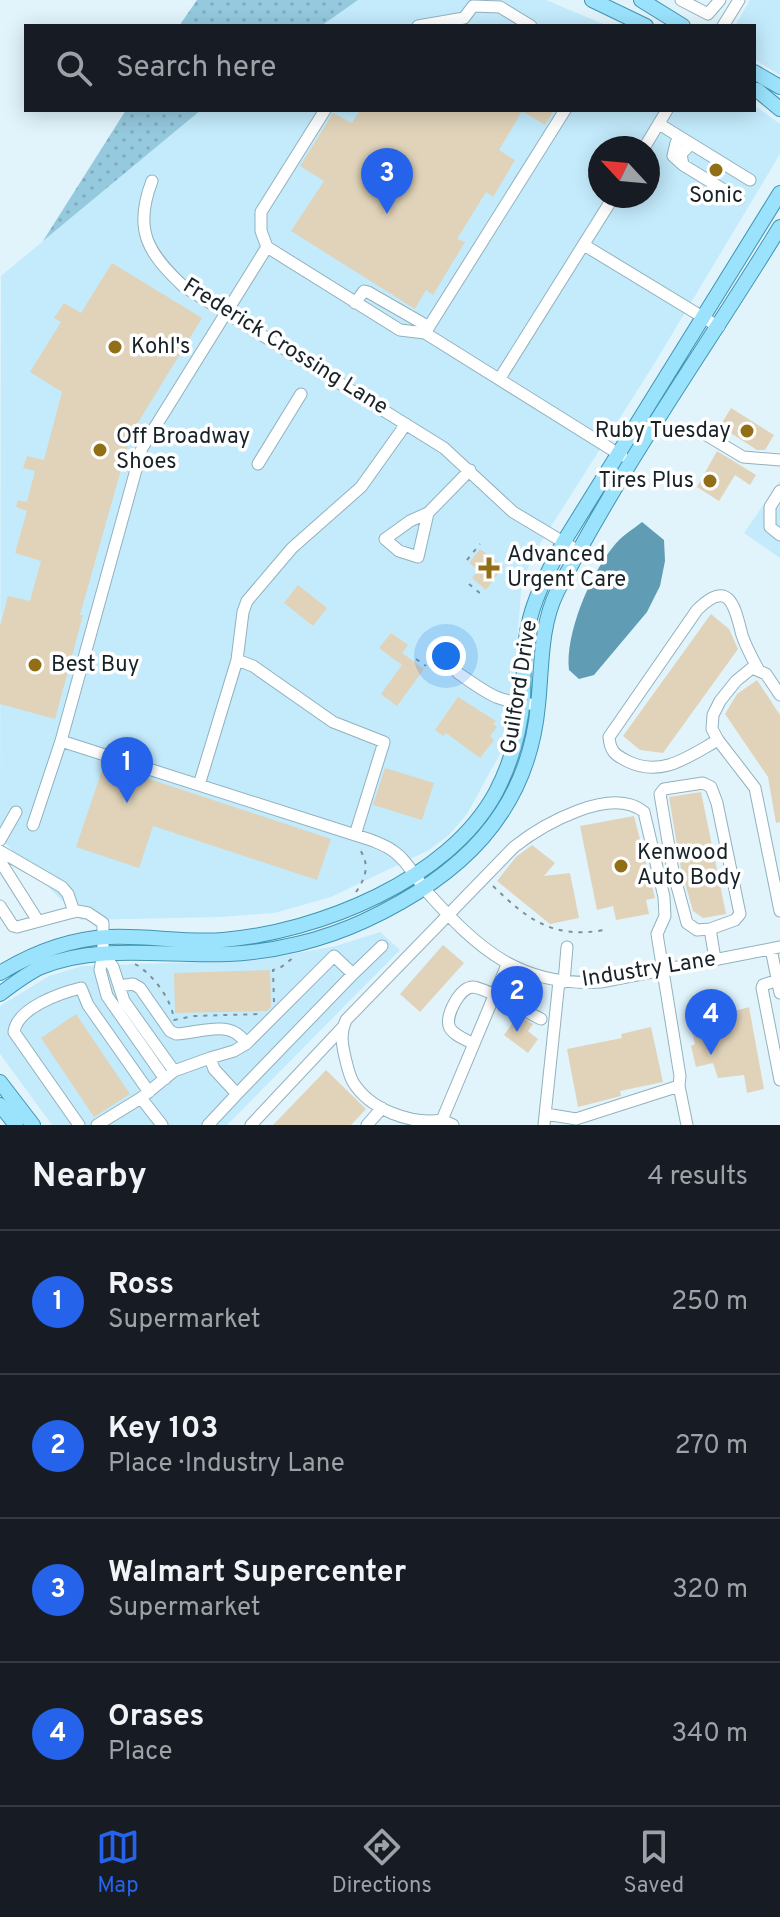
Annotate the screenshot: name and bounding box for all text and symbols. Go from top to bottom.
search box [24,24,756,112]
icon: search [52,46,96,90]
text: Search here [116,50,276,87]
north arrow [588,136,660,208]
pin: 3 [361,148,413,214]
marker: Sonic [707,161,725,179]
place label: Sonic [689,183,743,210]
street label: Frederick Crossing Lane [177,273,393,421]
place label: Kohl's [131,334,190,361]
marker: Kohl's [106,338,124,356]
place label: Ruby Tuesday [595,418,731,445]
marker: Ruby Tuesday [738,422,756,440]
place label: Off Broadway Shoes [116,424,250,476]
marker: Off Broadway Shoes [91,441,109,459]
place label: Tires Plus [598,468,694,495]
marker: Tires Plus [701,472,719,490]
place label: Advanced Urgent Care [507,542,626,594]
marker: Advanced Urgent Care [478,557,500,579]
street label: Guilford Drive [496,618,544,756]
your location [426,636,466,676]
place label: Best Buy [51,652,140,679]
marker: Best Buy [26,656,44,674]
pin: 1 [101,737,153,803]
place label: Kenwood Auto Body [637,840,741,892]
marker: Kenwood Auto Body [612,857,630,875]
street label: Industry Lane [580,946,718,994]
pin: 2 [491,966,543,1032]
pin: 4 [685,989,737,1055]
text: Nearby [32,1156,147,1199]
text: 4 results [647,1161,748,1194]
text: Ross [108,1267,174,1304]
text: 1 [53,1286,63,1319]
text: 250 m [671,1286,748,1319]
text: Supermarket [108,1304,260,1337]
text: Key 103 [108,1411,218,1448]
text: 2 [50,1430,66,1463]
text: 270 m [675,1430,748,1463]
text: Place · Industry Lane [108,1448,345,1481]
text: Walmart Supercenter [108,1555,406,1592]
text: 3 [50,1574,66,1607]
text: 320 m [672,1574,748,1607]
text: Supermarket [108,1592,260,1625]
text: Orases [108,1699,204,1736]
text: 4 [50,1718,66,1751]
text: 340 m [671,1718,748,1751]
text: Place [108,1736,172,1769]
tab: Map [96,1825,140,1900]
tab: Directions [332,1825,432,1900]
tab: Saved [624,1825,684,1900]

